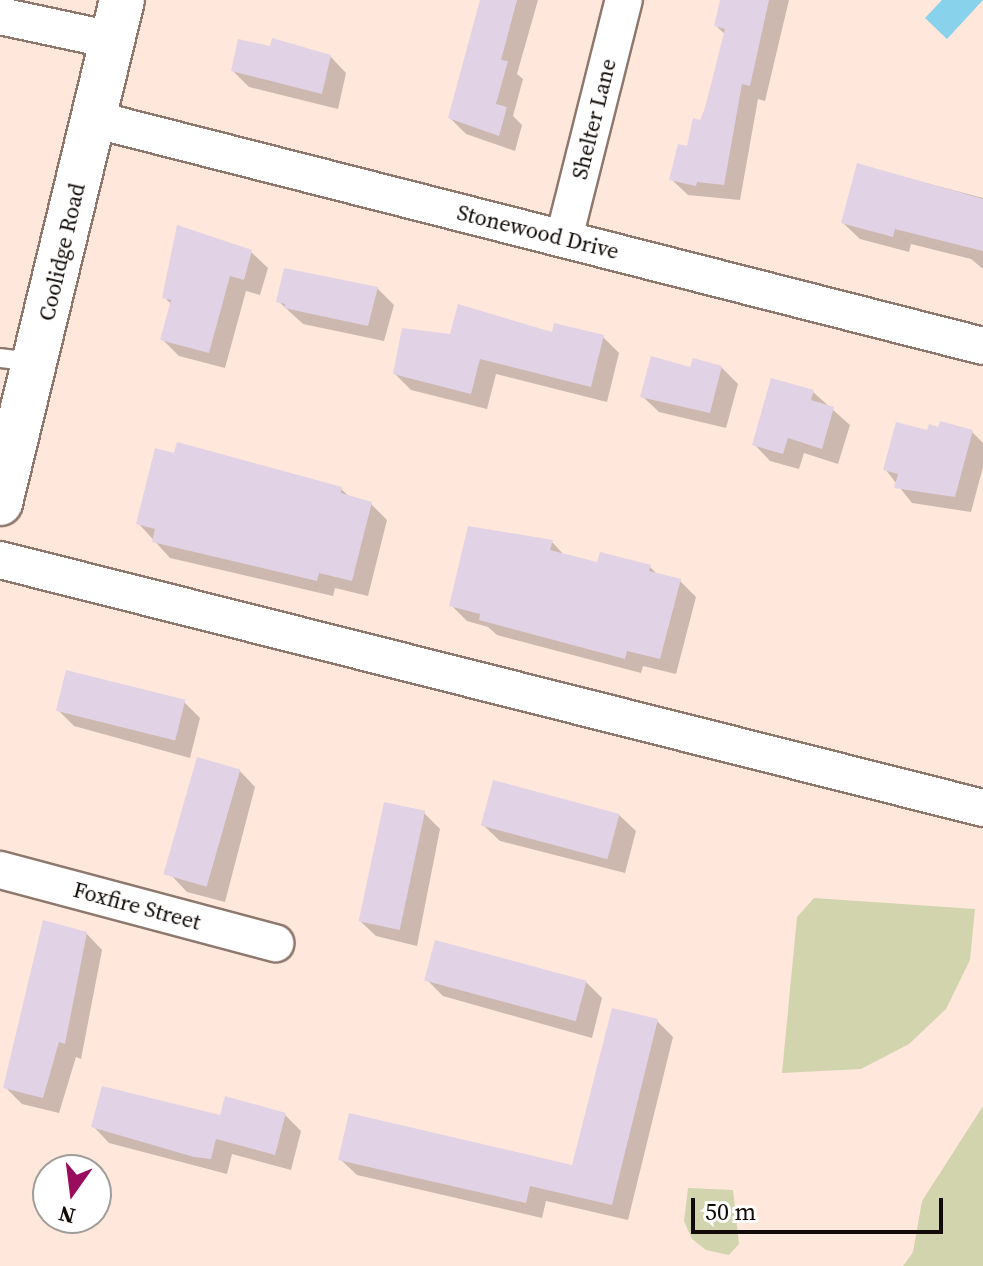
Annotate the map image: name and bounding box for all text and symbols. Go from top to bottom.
street label: Shelter Lane [566,56,622,182]
street label: Coolidge Road [33,181,91,323]
street label: Stonewood Drive [454,199,622,265]
street label: Foxfire Street [70,876,204,936]
north arrow [32,1154,112,1234]
scale bar [695,1182,947,1232]
text: 50 m [705,1195,756,1228]
text: N [55,1199,78,1232]

